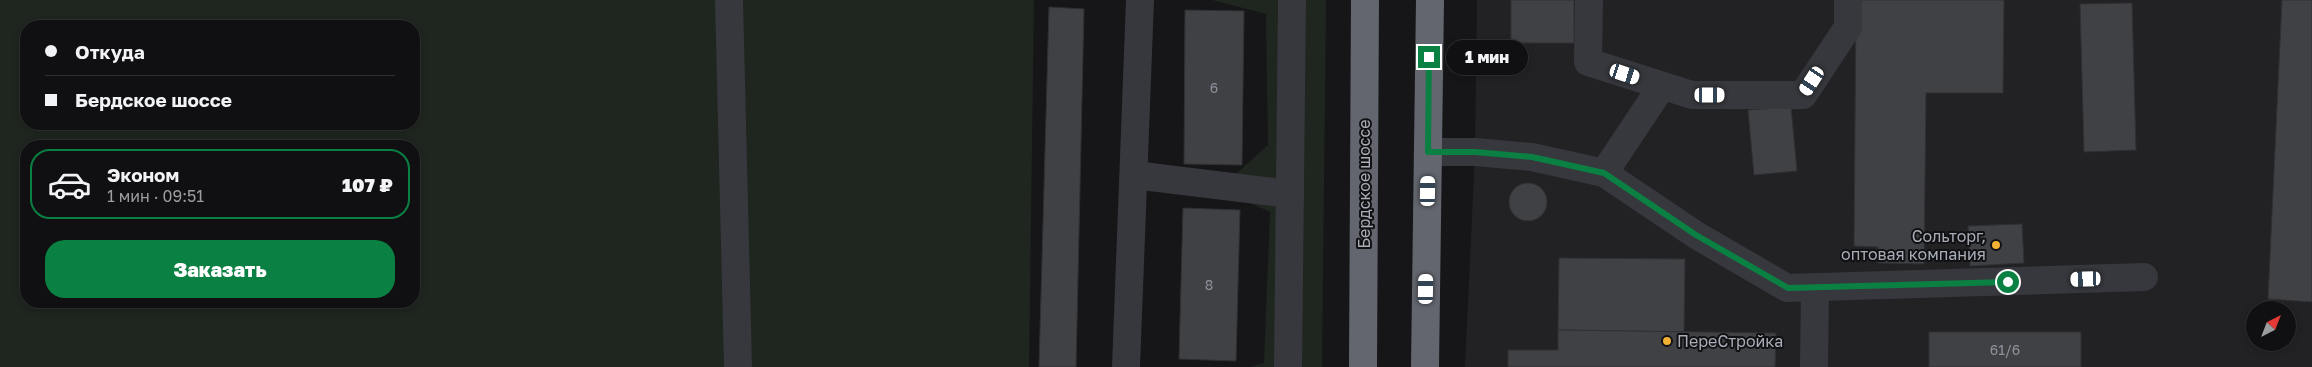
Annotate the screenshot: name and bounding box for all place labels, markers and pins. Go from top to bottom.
place label: Сольторг, оптовая компания [1841,226,1986,264]
marker: Сольторг, оптовая компания [1990,239,2002,251]
place label: ПереСтройка [1677,331,1783,351]
marker: ПереСтройка [1661,335,1673,347]

